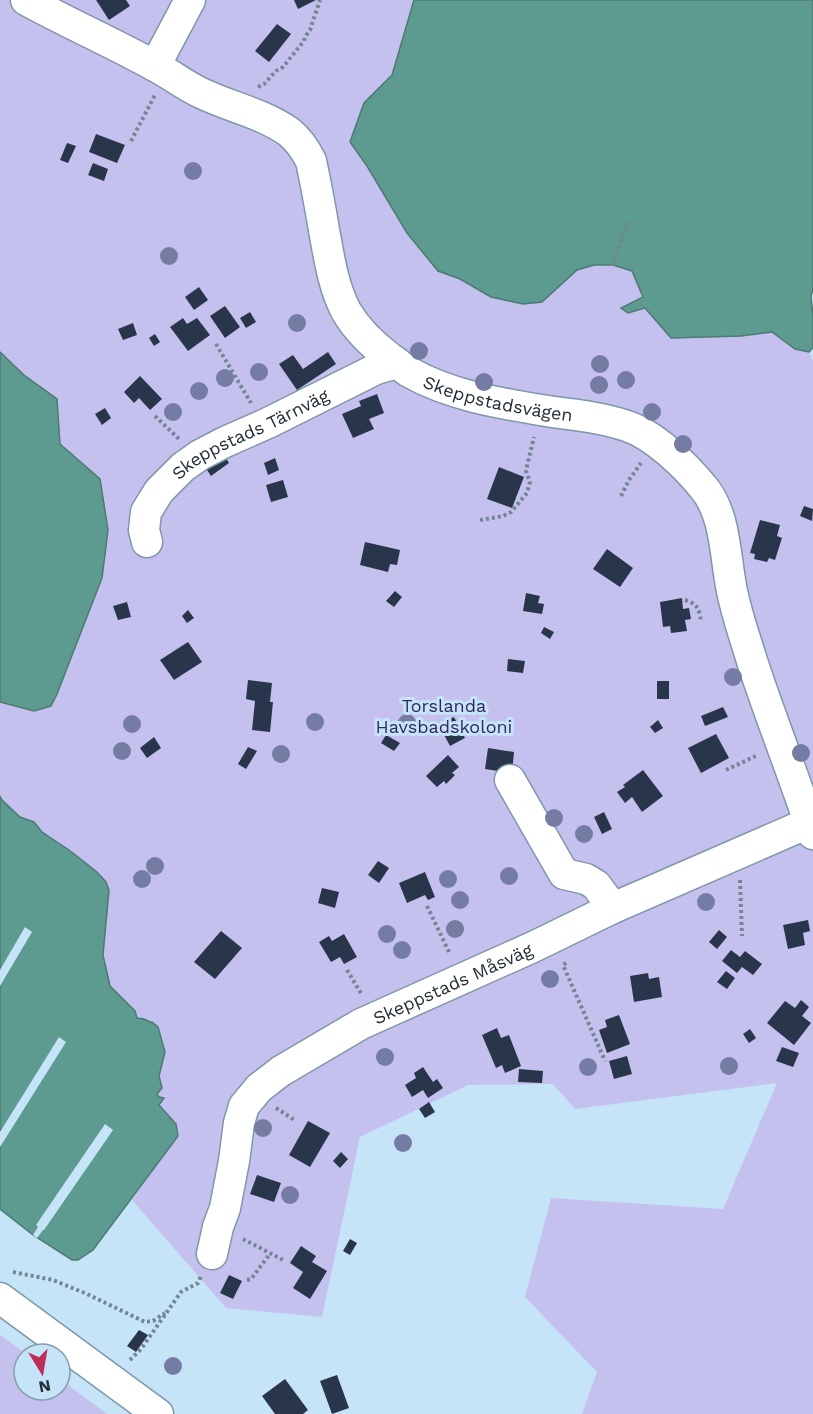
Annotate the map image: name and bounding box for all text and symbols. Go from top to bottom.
street label: Skeppstadsvägen [420,370,574,425]
street label: Skeppstads Tärnväg [167,384,332,483]
park label: Torslanda Havsbadskoloni [376,695,512,737]
street label: Skeppstads Måsväg [370,938,536,1028]
north arrow [12,1342,72,1402]
text: N [37,1376,52,1397]

